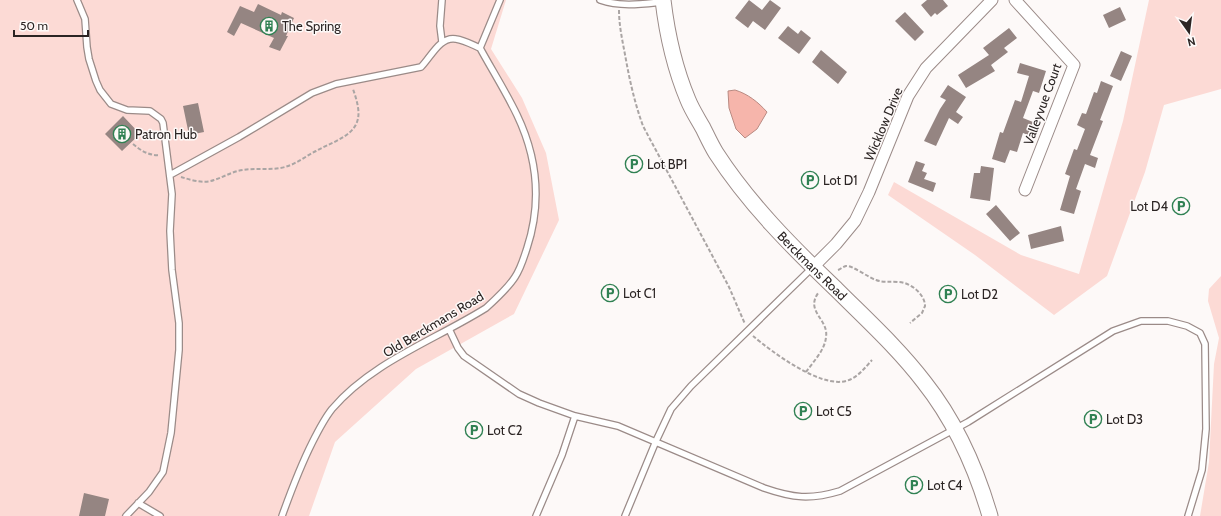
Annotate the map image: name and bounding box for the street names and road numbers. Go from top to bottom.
street label: Valleyvue Court [1020,60,1064,147]
street label: Wicklow Drive [860,85,906,163]
street label: Berckmans Road [774,228,851,304]
street label: Old Berckmans Road [380,288,486,360]

